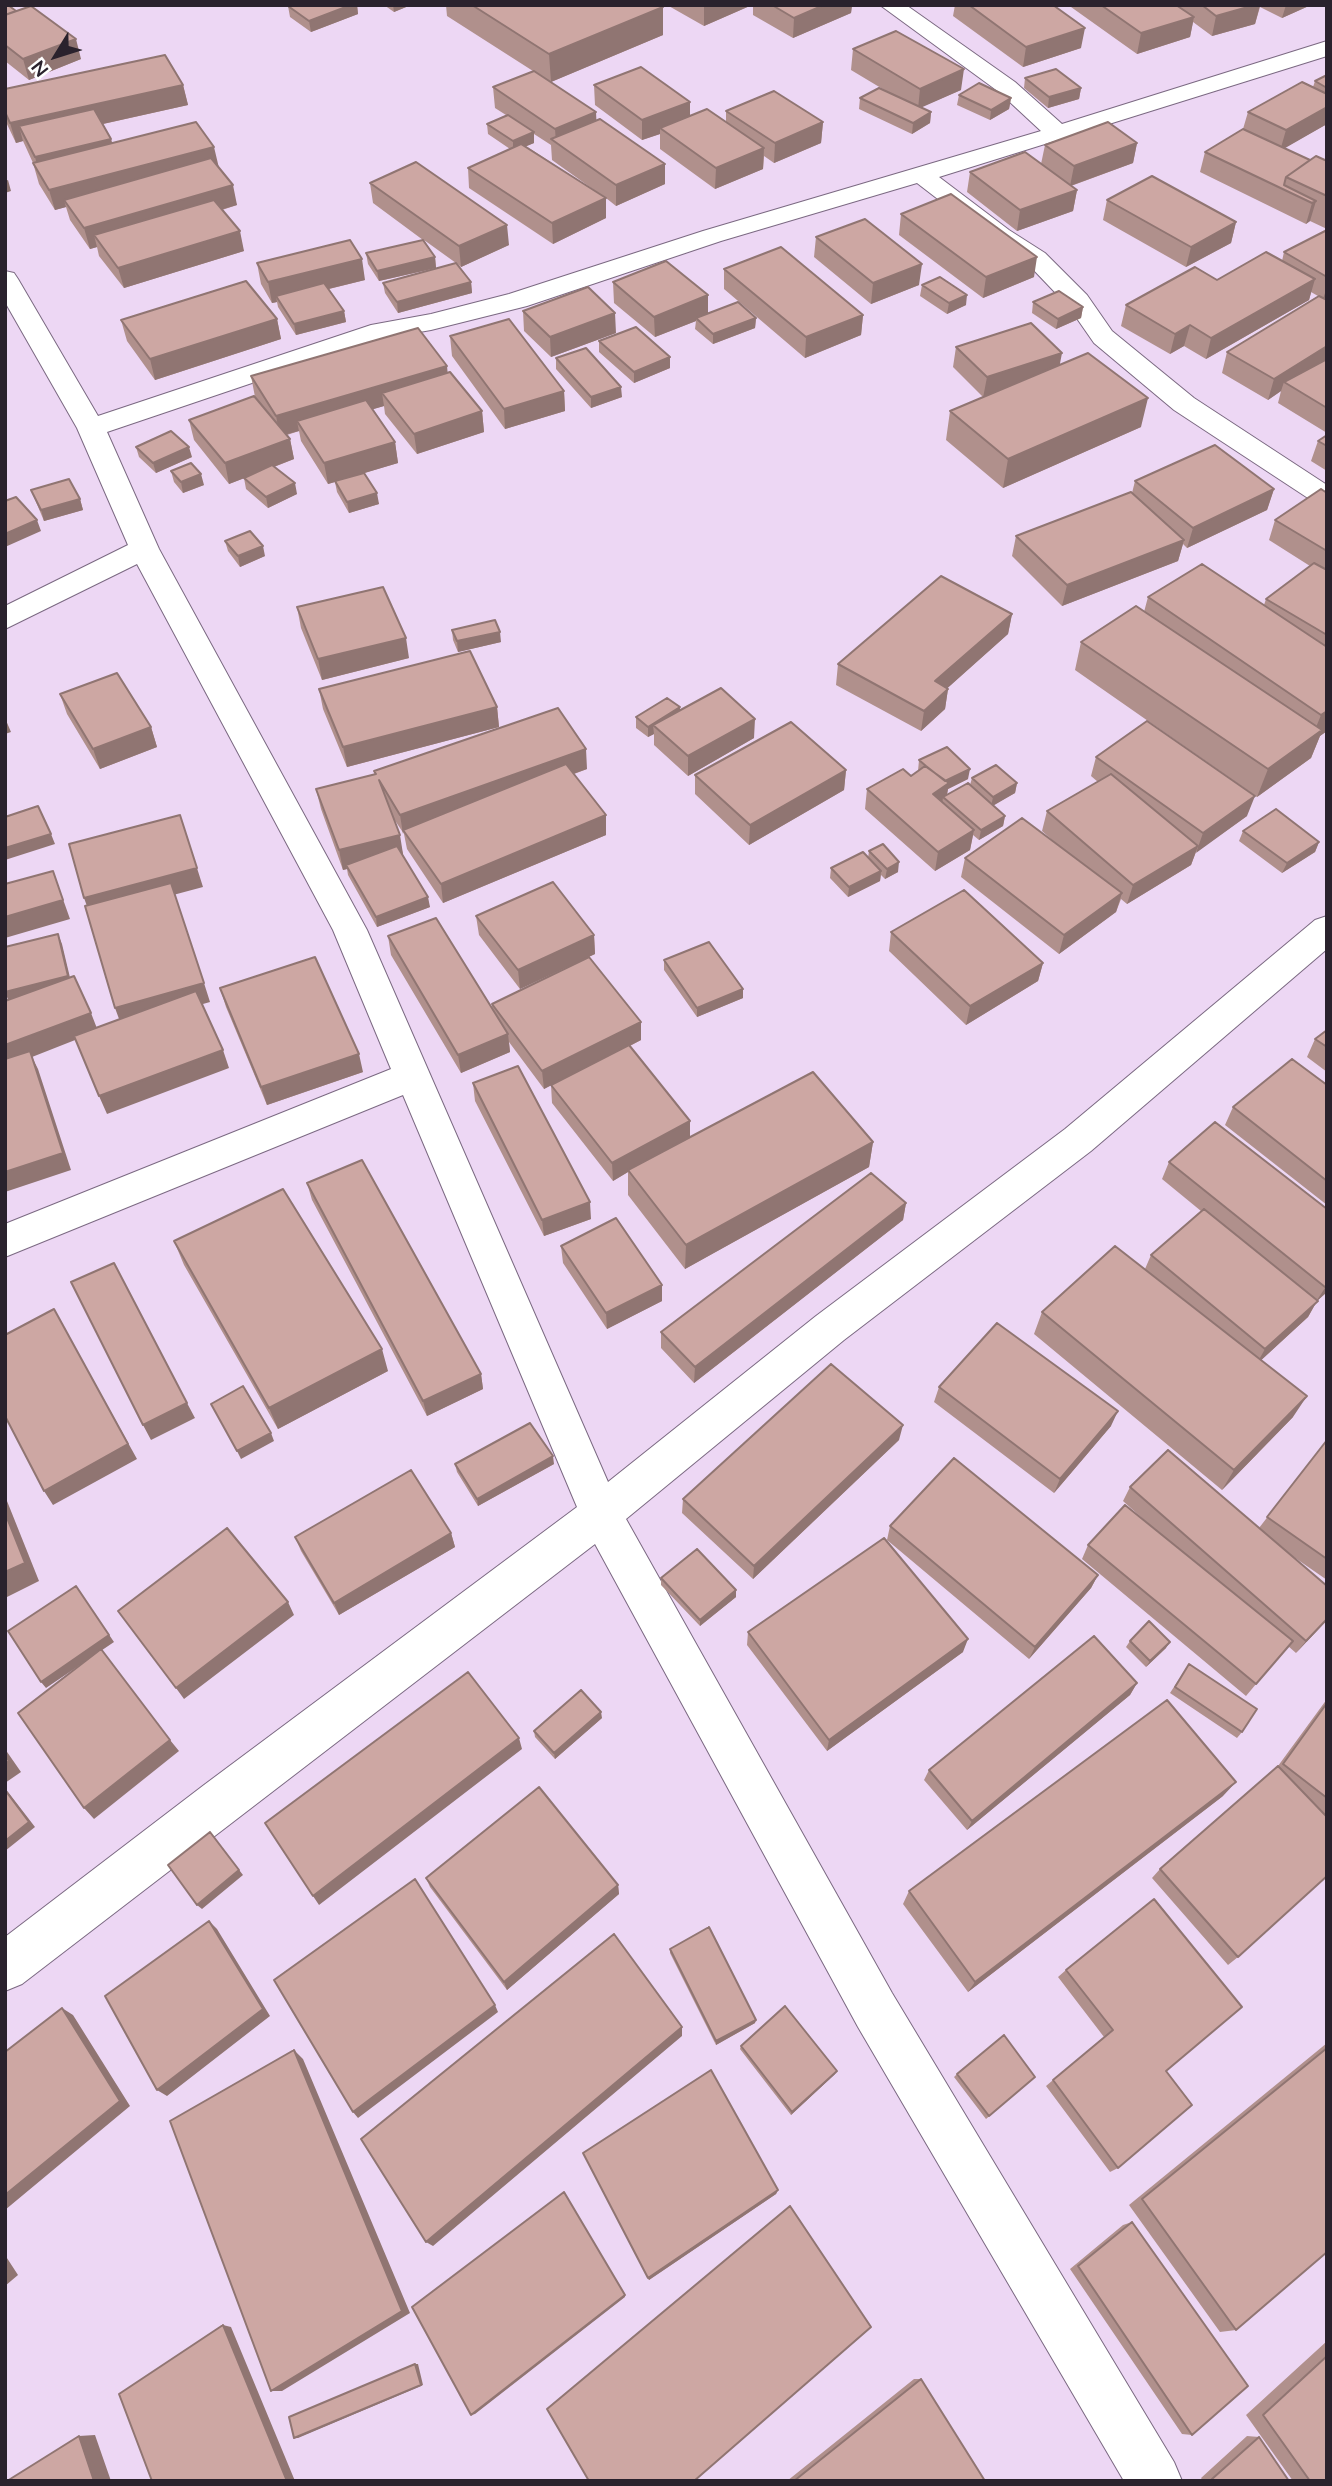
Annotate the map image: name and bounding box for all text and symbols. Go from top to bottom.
north arrow [21,21,91,91]
text: N [26,56,53,82]

